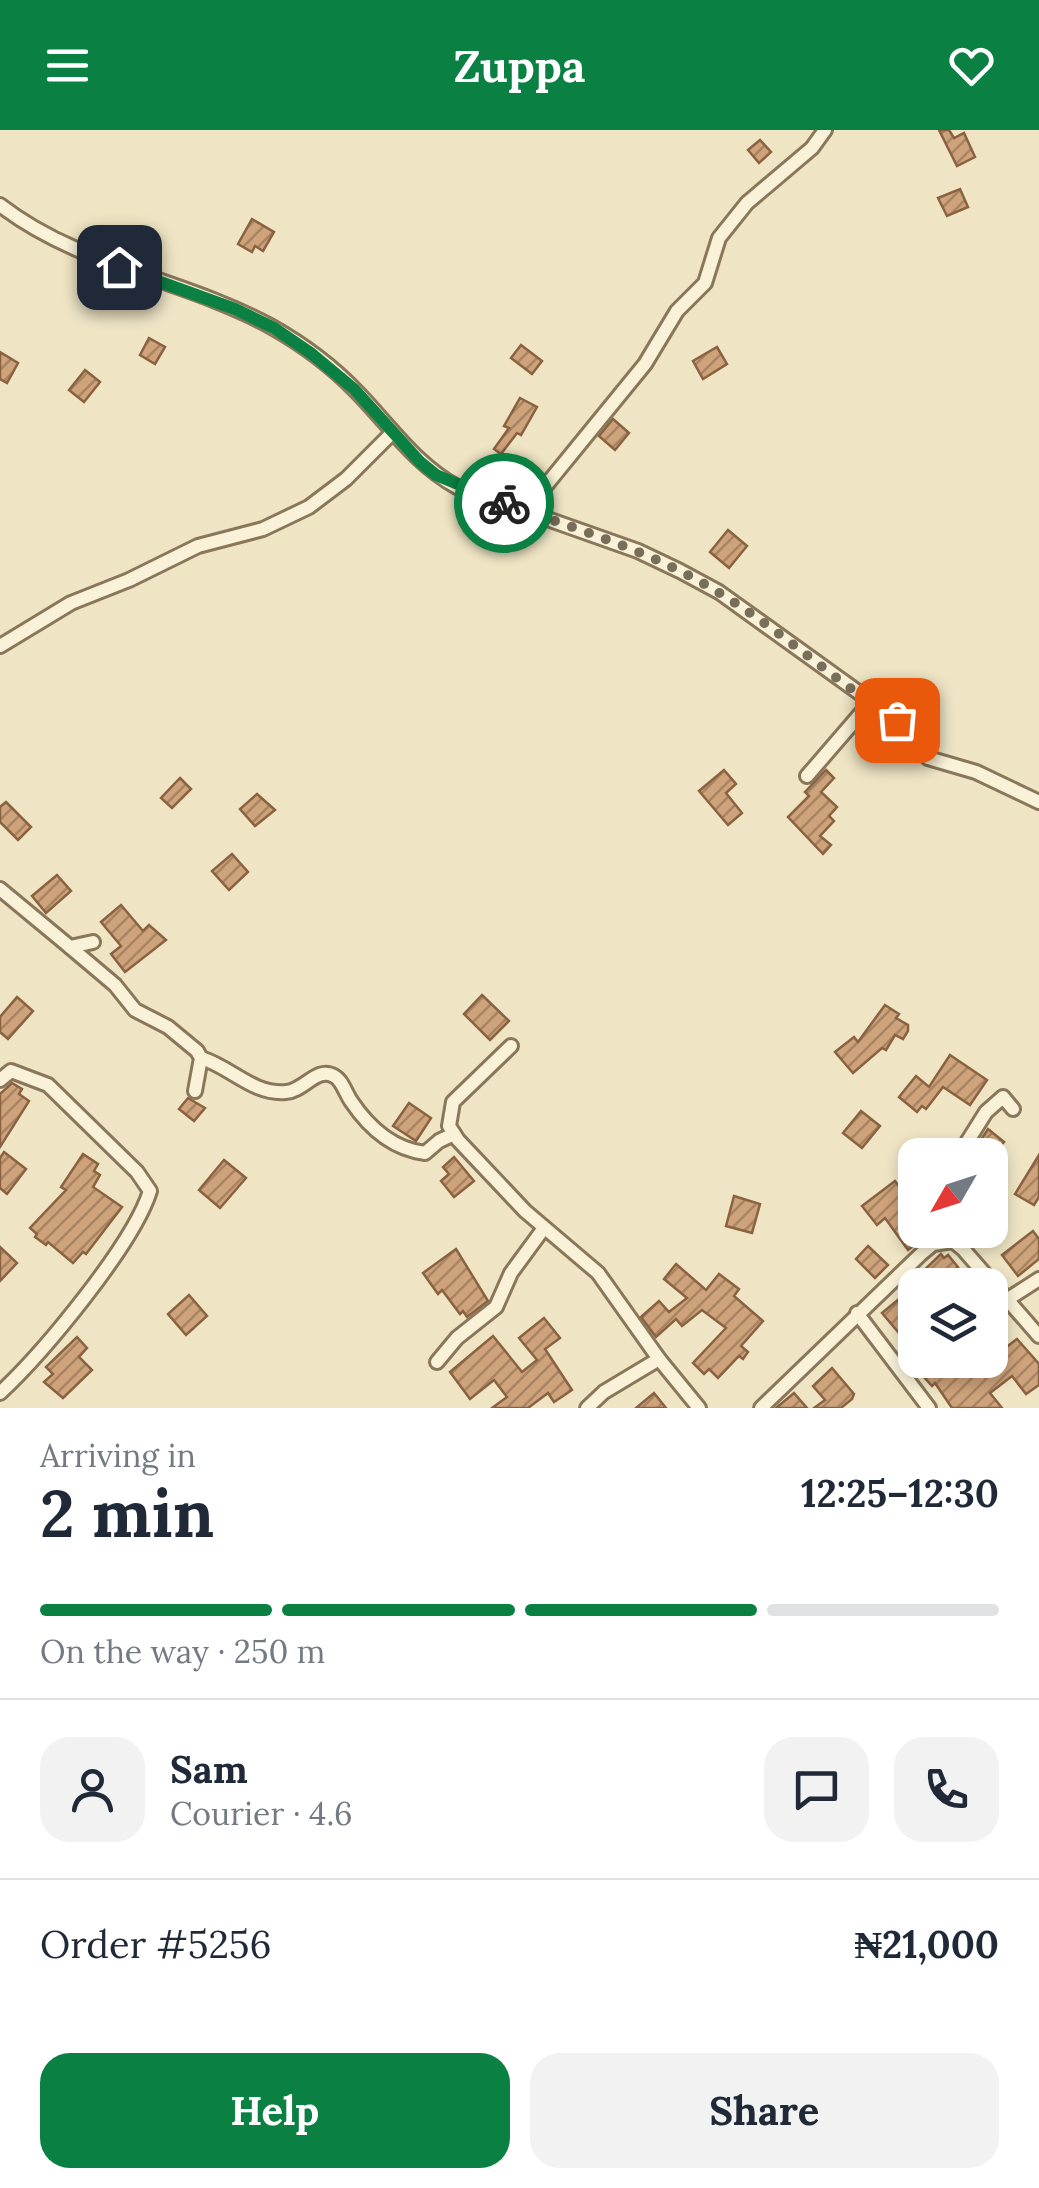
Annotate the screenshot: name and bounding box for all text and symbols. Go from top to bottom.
text: Zuppa [454,37,585,94]
icon: menu [40,38,95,93]
icon: heart [944,38,999,93]
pin [77,225,162,310]
icon: home [92,240,147,295]
courier [454,453,554,553]
icon: bike [477,476,532,531]
pin [855,678,940,763]
icon: bag [870,693,925,748]
north arrow [898,1138,1008,1248]
map controls [898,1138,1008,1378]
button: layers [898,1268,1008,1378]
text: Arriving in [40,1435,196,1476]
text: 12:25–12:30 [801,1469,999,1517]
text: 2 min [40,1472,214,1555]
text: On the way · 250 m [40,1631,325,1672]
button: person [40,1737,145,1842]
button: chat [764,1737,869,1842]
button: phone [894,1737,999,1842]
text: Sam [170,1745,248,1793]
text: Courier · 4.6 [170,1793,352,1834]
text: Order #5256 [40,1920,271,1968]
text: ₦21,000 [854,1920,999,1968]
button: Help [40,2053,510,2168]
button: Share [530,2053,999,2168]

